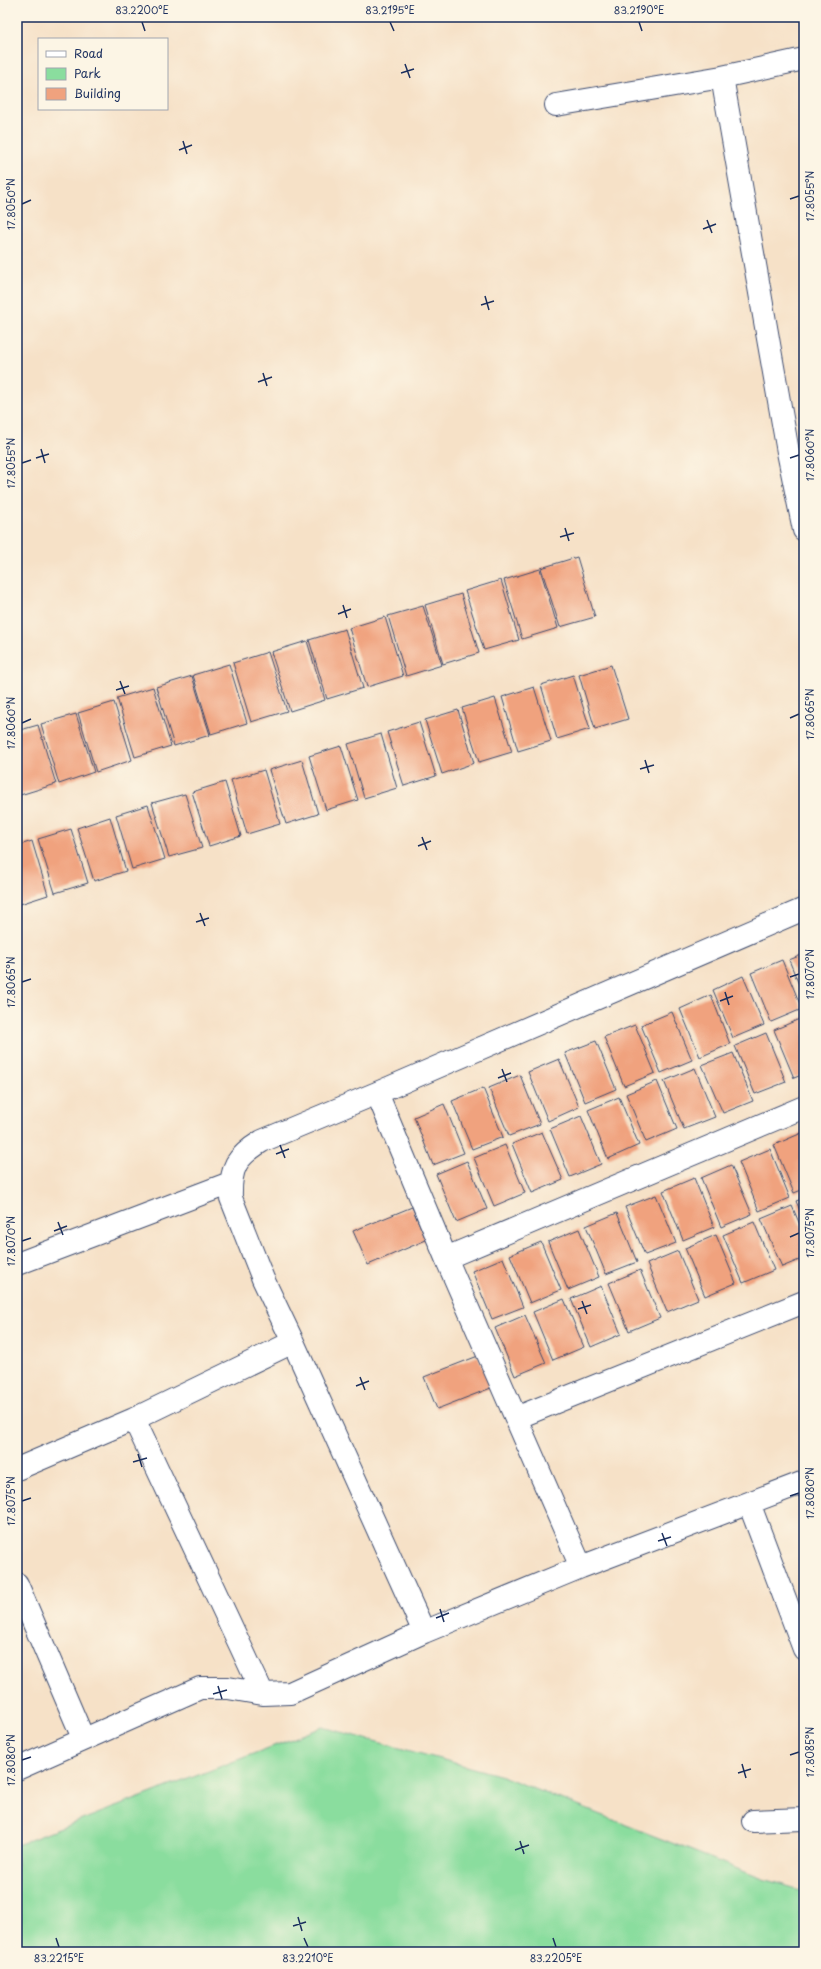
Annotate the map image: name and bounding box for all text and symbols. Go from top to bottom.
text: 83.2200°E [115,2,169,17]
text: 83.2195°E [365,2,415,17]
text: 83.2190°E [614,2,664,17]
legend [38,38,168,110]
text: Road [74,44,103,62]
text: Park [74,64,101,82]
text: Building [74,84,121,102]
text: 17.8055°N [802,170,817,221]
text: 17.8050°N [3,178,18,230]
text: 17.8060°N [802,429,817,481]
text: 17.8055°N [3,437,18,488]
text: 17.8065°N [802,688,817,740]
text: 17.8060°N [3,697,18,749]
text: 17.8070°N [802,949,817,999]
text: 17.8065°N [3,956,18,1008]
text: 17.8075°N [802,1208,817,1258]
text: 17.8070°N [3,1216,18,1266]
text: 17.8080°N [802,1467,817,1519]
text: 17.8075°N [3,1476,18,1526]
text: 17.8085°N [802,1727,817,1777]
text: 17.8080°N [3,1734,18,1786]
text: 83.2215°E [34,1950,84,1965]
text: 83.2210°E [282,1950,334,1965]
text: 83.2205°E [530,1950,582,1965]

